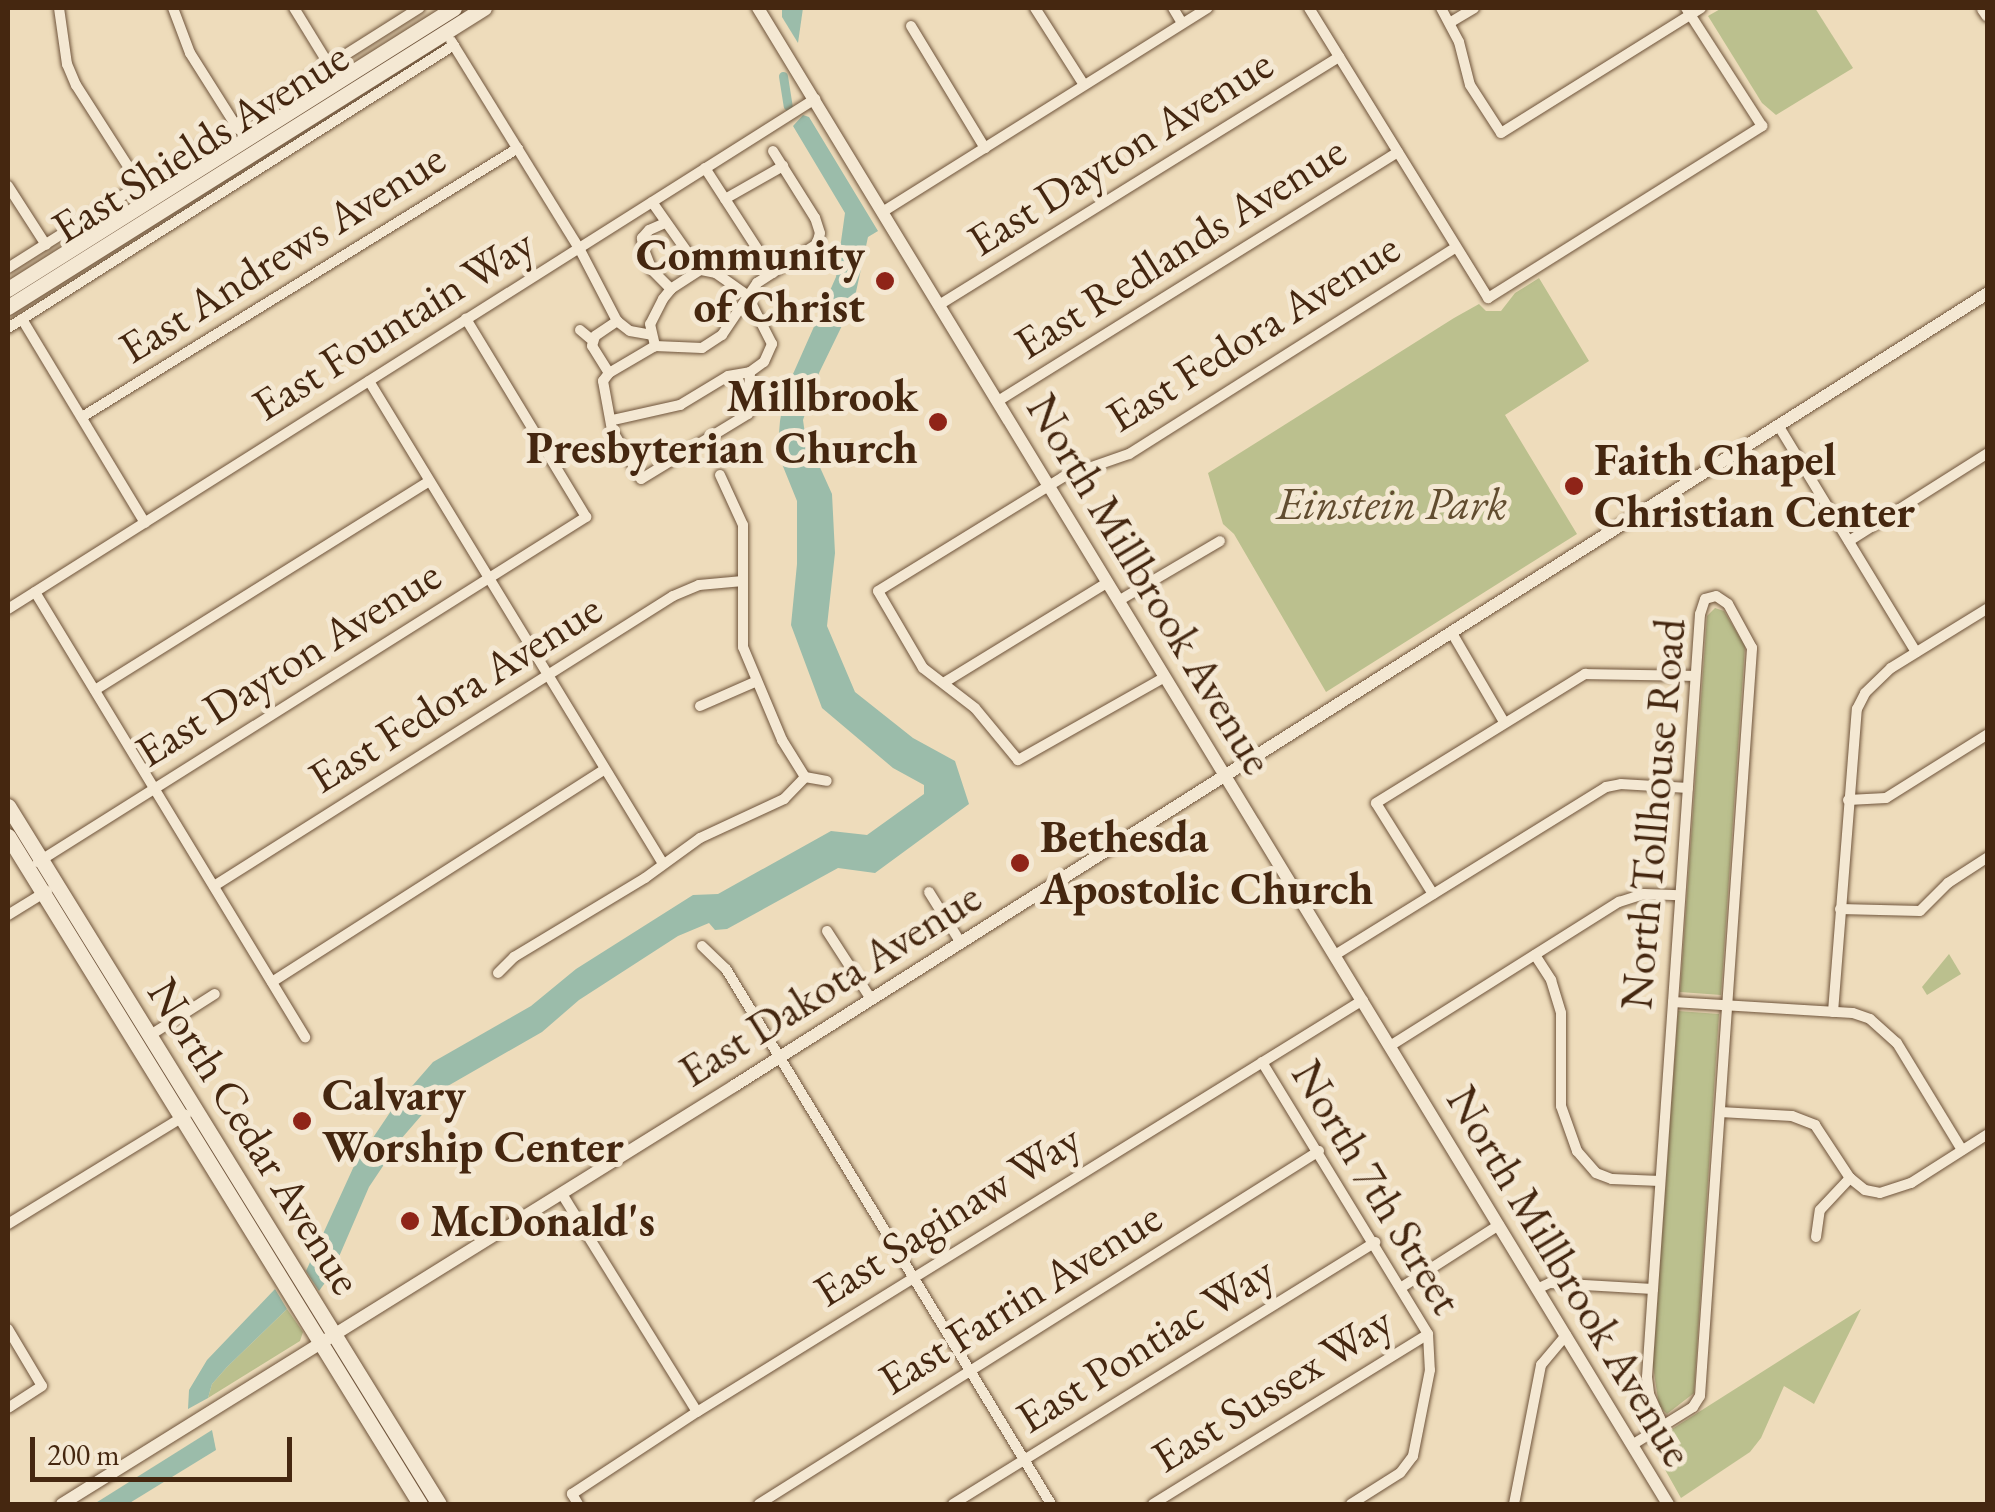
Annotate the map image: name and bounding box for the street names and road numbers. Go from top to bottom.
street label: East Shields Avenue [42,29,358,255]
street label: East Dayton Avenue [958,37,1282,267]
street label: East Redlands Avenue [1005,123,1355,371]
street label: East Andrews Avenue [109,131,455,375]
street label: East Fountain Way [243,216,543,432]
street label: East Fedora Avenue [1097,220,1409,444]
street label: North Millbrook Avenue [1015,384,1285,784]
street label: East Dayton Avenue [126,548,450,778]
street label: East Fedora Avenue [299,581,611,805]
street label: North Tollhouse Road [1609,616,1697,1012]
street label: East Dakota Avenue [669,870,991,1098]
street label: North Cedar Avenue [136,968,374,1304]
street label: North 7th Street [1280,1051,1474,1323]
street label: North Millbrook Avenue [1435,1076,1705,1476]
street label: East Saginaw Way [804,1112,1090,1318]
street label: East Farrin Avenue [869,1190,1171,1406]
street label: East Pontiac Way [1007,1244,1283,1444]
street label: East Sussex Way [1142,1294,1402,1484]

